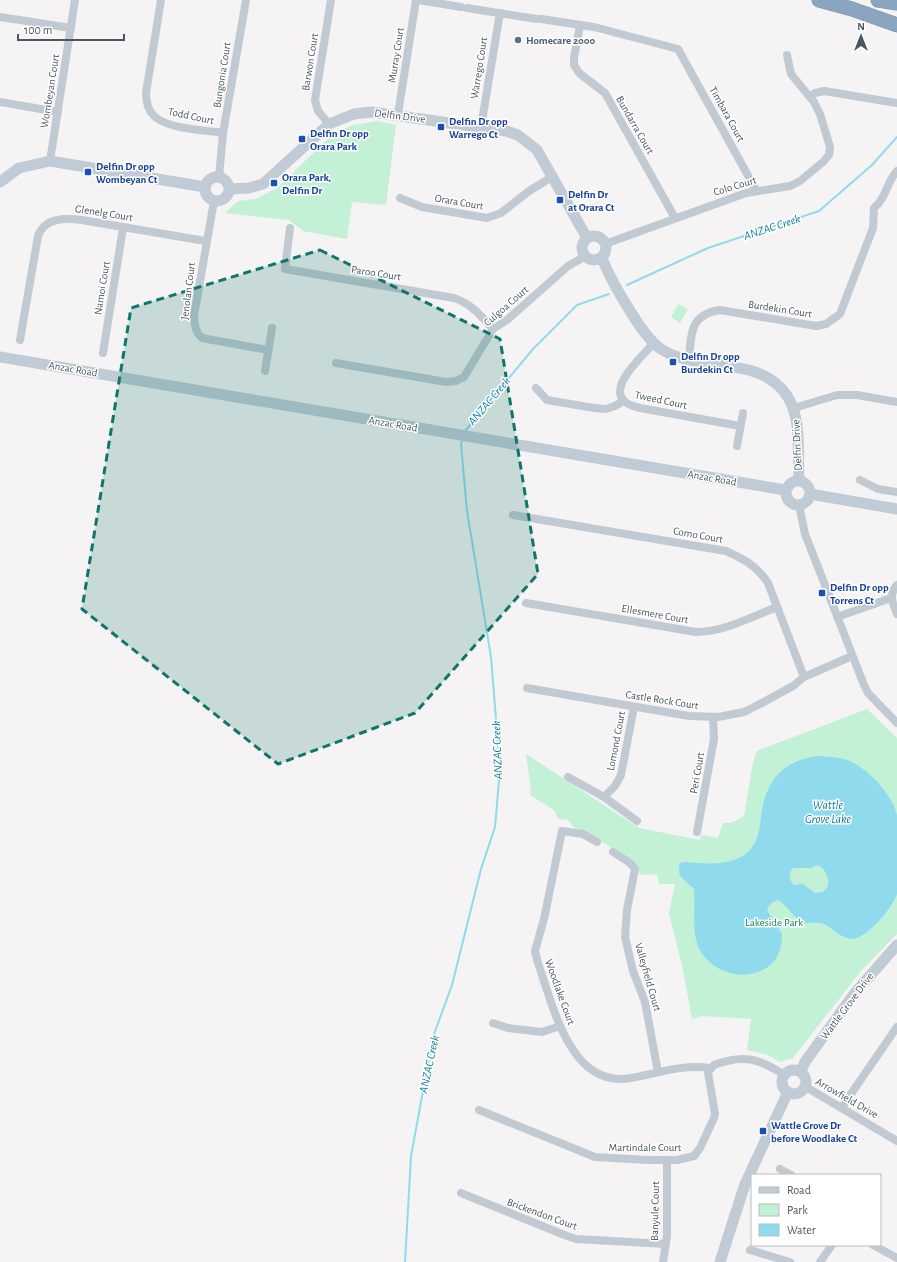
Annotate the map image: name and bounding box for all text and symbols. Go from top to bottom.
scale bar [18,16,124,42]
north arrow [841,16,881,56]
text: N [857,21,865,32]
text: 100 m [24,24,52,36]
street label: Murray Court [386,26,406,83]
street label: Barwon Court [300,32,320,92]
marker: Homecare 2000 [513,35,523,45]
place label: Homecare 2000 [526,35,596,46]
street label: Warrego Court [469,36,489,100]
street label: Bungonia Court [211,41,233,109]
street label: Wombeyan Court [39,53,61,129]
street label: Timbara Court [707,85,747,144]
street label: Bundarra Court [614,94,656,156]
street label: Todd Court [167,106,215,126]
street label: Delfin Drive [374,107,426,125]
place label: Delfin Dr opp Warrego Ct [449,116,508,140]
marker: Delfin Dr opp Warrego Ct [436,122,446,132]
place label: Delfin Dr opp Orara Park [310,128,369,152]
marker: Delfin Dr opp Orara Park [297,134,307,144]
place label: Delfin Dr opp Wombeyan Ct [96,161,158,185]
marker: Delfin Dr opp Wombeyan Ct [83,167,93,177]
place label: Orara Park, Delfin Dr [282,172,332,196]
street label: Colo Court [712,174,758,198]
marker: Orara Park, Delfin Dr [269,178,279,188]
place label: Delfin Dr at Orara Ct [568,189,615,213]
street label: Orara Court [434,192,485,212]
marker: Delfin Dr at Orara Ct [555,195,565,205]
street label: Glenelg Court [74,203,134,223]
water label: ANZAC Creek [741,212,802,242]
street label: Namoi Court [92,260,112,316]
street label: Jenolan Court [179,261,197,320]
street label: Paroo Court [350,264,402,282]
street label: Culgoa Court [482,283,531,328]
street label: Burdekin Court [747,299,813,320]
place label: Delfin Dr opp Burdekin Ct [681,351,740,375]
marker: Delfin Dr opp Burdekin Ct [668,357,678,367]
street label: Anzac Road [48,359,99,379]
water label: ANZAC Creek [465,374,513,428]
street label: Tweed Court [634,389,689,411]
street label: Anzac Road [368,414,419,434]
street label: Delfin Drive [790,419,804,471]
street label: Anzac Road [687,468,738,488]
street label: Como Court [672,525,724,545]
place label: Delfin Dr opp Torrens Ct [830,582,889,606]
marker: Delfin Dr opp Torrens Ct [817,588,827,598]
street label: Ellesmere Court [621,603,690,625]
street label: Castle Rock Court [625,689,700,711]
street label: Lomond Court [605,710,627,772]
water label: ANZAC Creek [490,720,504,781]
street label: Peri Court [688,751,706,795]
water label: Wattle Grove Lake [805,799,852,825]
park label: Lakeside Park [745,917,803,928]
street label: Valleyfield Court [633,941,663,1013]
street label: Woodlake Court [543,958,577,1027]
street label: Wattle Grove Drive [818,971,876,1041]
water label: ANZAC Creek [417,1034,441,1095]
street label: Arrowfield Drive [814,1076,880,1120]
place label: Wattle Grove Dr before Woodlake Ct [771,1120,857,1144]
marker: Wattle Grove Dr before Woodlake Ct [758,1126,768,1136]
street label: Martindale Court [609,1142,682,1153]
legend [751,1174,881,1246]
street label: Banyule Court [649,1181,661,1241]
text: Road [787,1184,811,1196]
street label: Brickendon Court [505,1196,579,1232]
text: Park [787,1204,808,1216]
text: Water [787,1224,816,1236]

